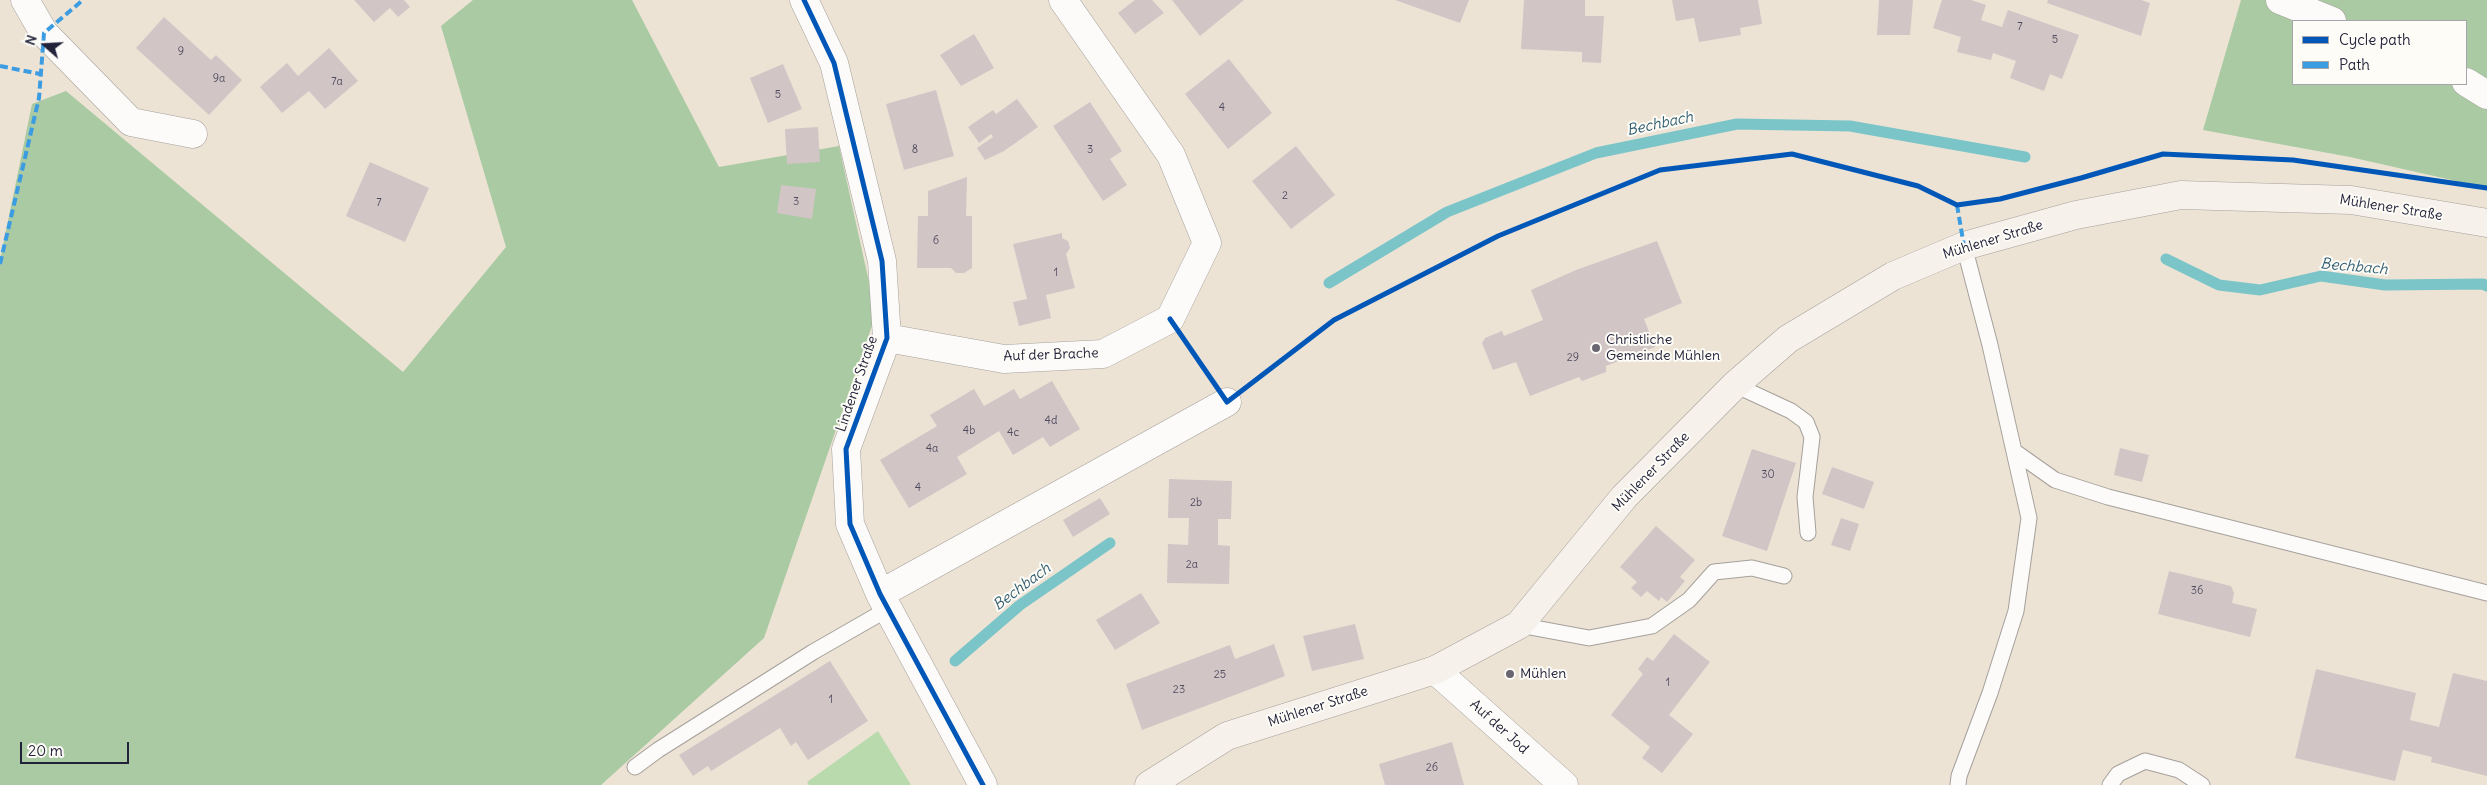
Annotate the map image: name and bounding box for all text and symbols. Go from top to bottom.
north arrow [20,20,70,70]
house number: 7 [2017,20,2023,34]
legend [2292,20,2467,85]
text: Cycle path [2339,30,2411,49]
text: N [21,33,41,48]
house number: 5 [2052,33,2058,47]
house number: 9 [178,45,184,59]
text: Path [2339,55,2370,74]
house number: 9a [213,72,225,86]
house number: 7a [331,75,343,89]
house number: 5 [775,88,781,102]
house number: 4 [1219,101,1225,115]
water label: Bechbach [1625,108,1695,140]
house number: 8 [912,143,918,157]
house number: 3 [1087,143,1093,157]
house number: 2 [1282,189,1288,203]
street label: Mühlener Straße [2338,192,2444,224]
house number: 3 [793,195,799,209]
house number: 7 [376,196,382,210]
street label: Mühlener Straße [1941,217,2045,263]
house number: 6 [933,234,939,248]
water label: Bechbach [2320,255,2388,279]
house number: 1 [1054,266,1058,280]
place label: Christliche Gemeinde Mühlen [1606,332,1720,364]
street label: Lindener Straße [833,334,881,434]
marker: Christliche Gemeinde Mühlen [1590,342,1602,354]
street label: Auf der Brache [1003,345,1099,365]
house number: 29 [1567,351,1579,365]
house number: 4d [1045,414,1057,428]
house number: 4b [963,424,975,438]
house number: 4c [1007,426,1019,440]
street label: Mühlener Straße [1609,429,1693,515]
house number: 4a [926,442,938,456]
house number: 30 [1761,468,1775,482]
house number: 4 [915,481,921,495]
house number: 2b [1190,496,1202,510]
house number: 2a [1186,558,1198,572]
water label: Bechbach [990,560,1054,614]
house number: 36 [2191,584,2203,598]
place label: Mühlen [1520,666,1566,682]
house number: 25 [1214,668,1226,682]
marker: Mühlen [1504,668,1516,680]
house number: 1 [1666,676,1670,690]
house number: 23 [1173,683,1185,697]
street label: Mühlener Straße [1266,683,1370,731]
house number: 1 [829,693,833,707]
street label: Auf der Jod [1466,696,1532,758]
scale bar [22,732,131,764]
text: 20 m [28,741,63,760]
house number: 26 [1426,761,1438,775]

